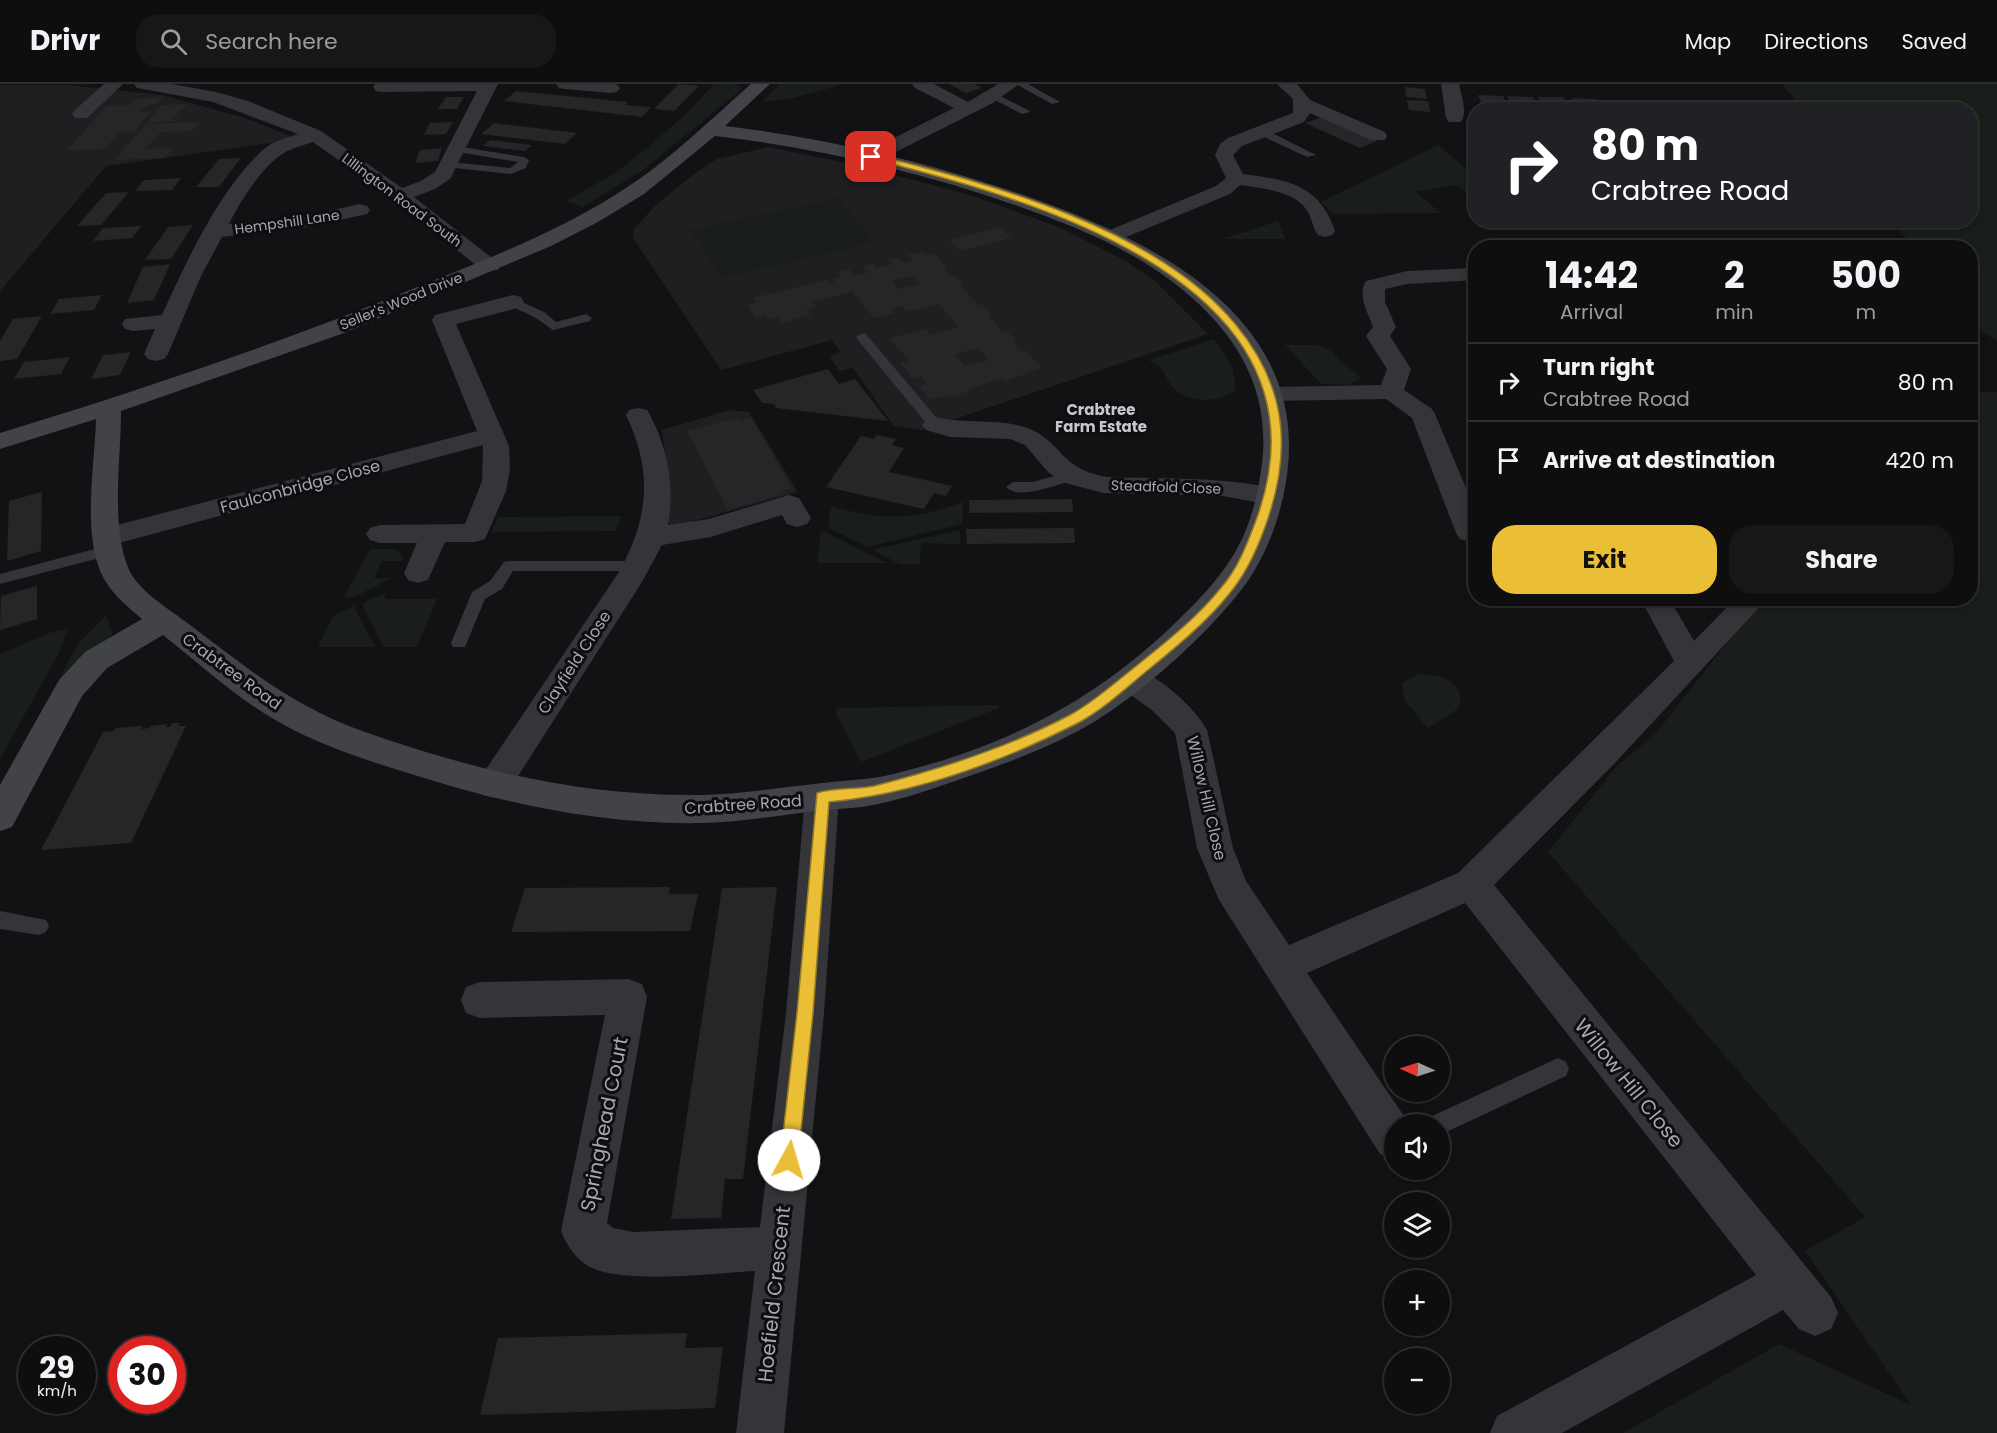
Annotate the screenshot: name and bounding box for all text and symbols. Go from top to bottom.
search box [136,14,556,68]
text: Drivr [30,21,100,60]
icon: search [157,25,190,58]
text: Search here [205,26,338,57]
text: Map [1685,27,1731,56]
text: Directions [1764,27,1868,56]
text: Saved [1901,27,1967,56]
text: 80 m [1591,116,1699,175]
icon: right [1492,126,1570,204]
pin [845,131,896,182]
icon: arrive [854,140,887,173]
street label: Lillington Road South [338,148,466,252]
text: Crabtree Road [1591,172,1789,209]
street label: Hempshill Lane [233,205,341,239]
text: 14:42 [1545,250,1638,301]
text: 2 [1724,250,1745,301]
text: 500 [1831,250,1901,301]
street label: Seller's Wood Drive [337,267,466,335]
text: Arrival [1560,298,1623,326]
text: min [1715,298,1754,326]
text: m [1855,298,1876,326]
text: Turn right [1543,352,1654,383]
icon: right [1492,366,1525,399]
text: 80 m [1898,367,1954,398]
text: Crabtree Road [1543,385,1690,413]
district label: Crabtree Farm Estate [1055,399,1147,437]
icon: arrive [1492,444,1525,477]
text: Arrive at destination [1543,445,1775,476]
text: 420 m [1885,445,1954,476]
street label: Faulconbridge Close [218,454,383,519]
street label: Steadfold Close [1111,475,1222,499]
button: Exit [1492,525,1717,594]
button: Share [1729,525,1954,594]
street label: Clayfield Close [532,606,617,718]
street label: Crabtree Road [177,628,286,715]
street label: Willow Hill Close [1181,734,1232,863]
street label: Crabtree Road [684,789,802,820]
street label: Willow Hill Close [1568,1012,1690,1154]
street label: Springhead Court [573,1034,635,1214]
north arrow [1384,1036,1450,1102]
map controls [1384,1036,1450,1414]
button: sound [1384,1114,1450,1180]
position arrow [757,1128,821,1192]
button: layers [1384,1192,1450,1258]
street label: Hoefield Crescent [751,1204,797,1384]
button: + [1384,1270,1450,1336]
speed limit sign: 30 [108,1336,186,1414]
text: 29 [39,1346,75,1389]
button: − [1384,1348,1450,1414]
text: km/h [37,1380,77,1401]

